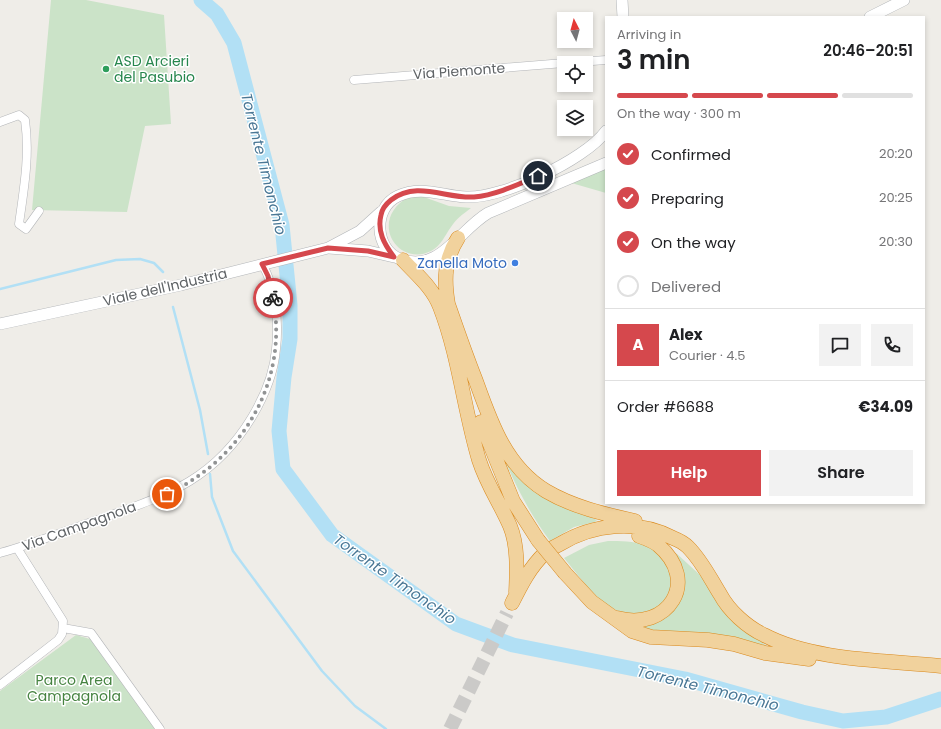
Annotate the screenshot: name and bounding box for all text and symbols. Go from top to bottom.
north arrow [557,12,593,48]
map controls [557,12,593,136]
text: Arriving in [617,25,681,44]
text: 20:46–20:51 [823,40,913,61]
text: 3 min [617,42,690,78]
place label: ASD Arcieri del Pasubio [114,51,195,87]
button: locate [557,56,593,92]
street label: Via Piemonte [412,58,506,84]
marker: ASD Arcieri del Pasubio [101,64,111,74]
water label: Torrente Timonchio [236,91,292,237]
button: layers [557,100,593,136]
text: On the way · 300 m [617,104,741,123]
icon: check [617,143,639,165]
text: Confirmed [651,144,731,165]
text: 20:20 [879,144,913,163]
pin [521,159,555,193]
icon: home [527,165,549,187]
icon: check [617,187,639,209]
text: Preparing [651,188,724,209]
text: 20:25 [879,188,913,207]
icon: check [617,231,639,253]
text: On the way [651,232,736,253]
text: 20:30 [879,232,913,251]
place label: Zanella Moto [417,253,507,273]
marker: Zanella Moto [510,258,520,268]
street label: Viale dell'Industria [101,263,229,311]
text: Delivered [651,276,721,297]
courier [253,278,293,318]
icon: bike [262,287,284,309]
text: Alex [669,324,703,345]
button: chat [819,324,861,366]
button: phone [871,324,913,366]
text: A [632,334,644,355]
text: Courier · 4.5 [669,346,745,365]
text: Order #6688 [617,396,714,417]
text: €34.09 [859,396,913,417]
button: Help [617,450,761,496]
button: Share [769,450,913,496]
pin [150,477,184,511]
icon: bag [156,483,178,505]
street label: Via Campagnola [19,496,139,556]
water label: Torrente Timonchio [329,529,461,629]
water label: Torrente Timonchio [635,660,781,716]
park label: Parco Area Campagnola [27,670,121,706]

